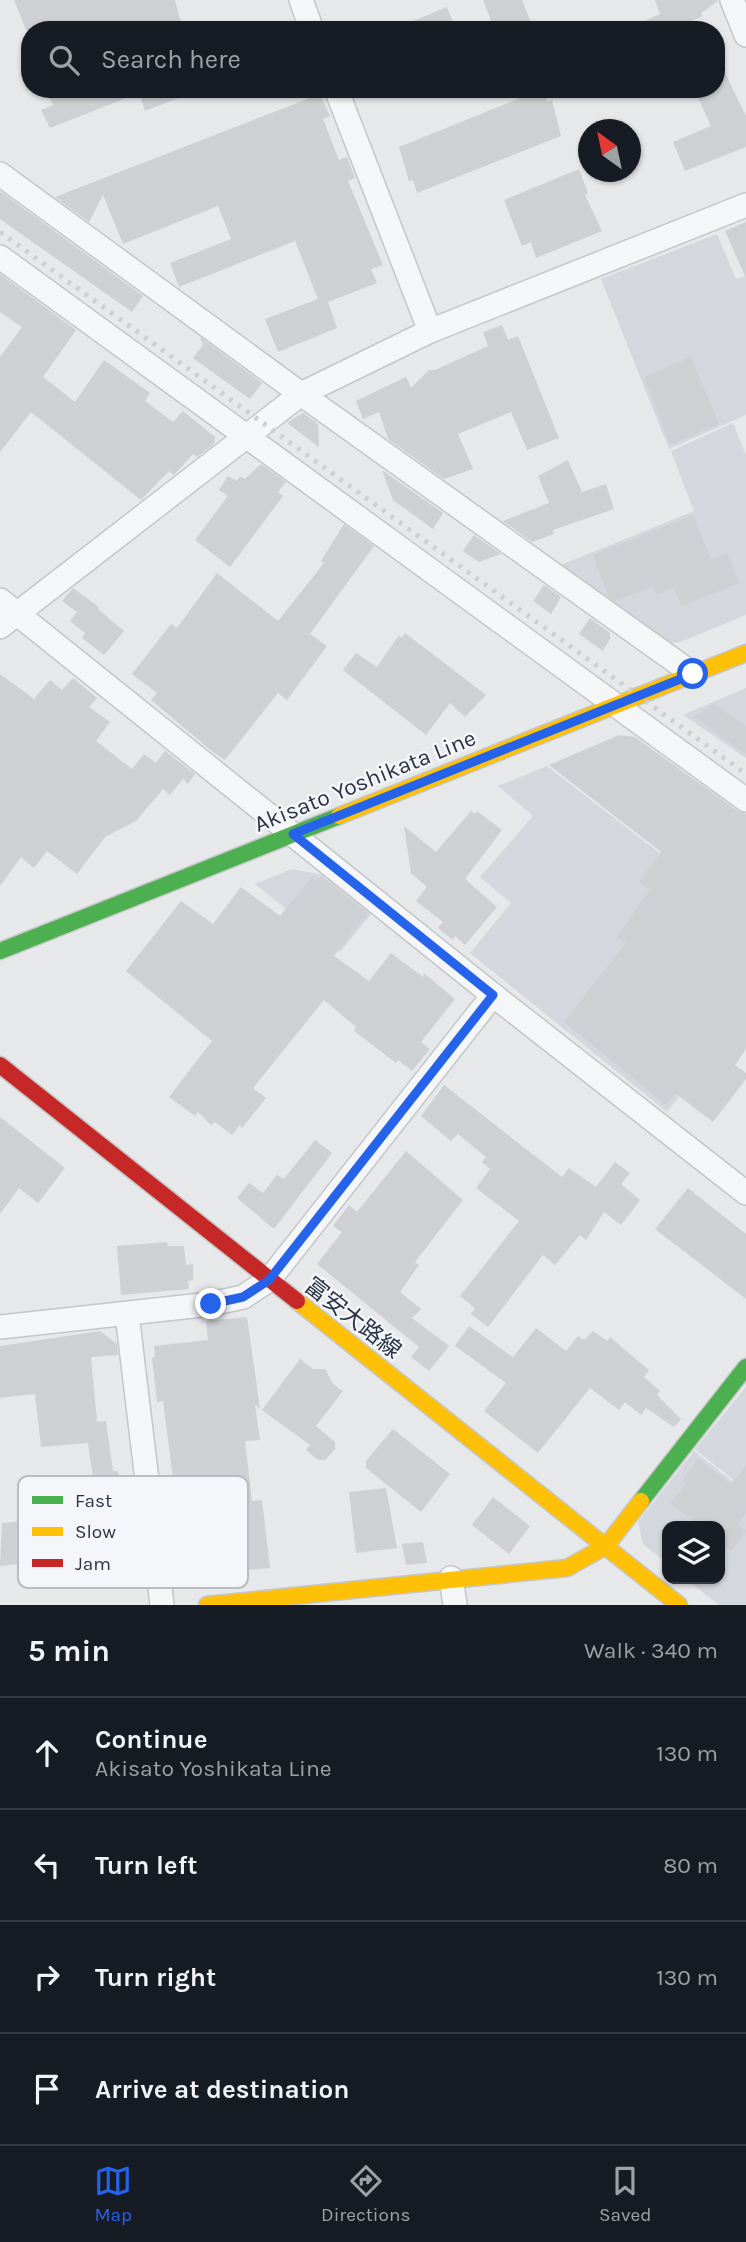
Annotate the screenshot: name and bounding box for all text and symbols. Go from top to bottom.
search box [21,21,725,98]
icon: search [45,41,83,79]
text: Search here [101,44,241,75]
north arrow [578,119,641,182]
route start [677,658,708,689]
street label: Akisato Yoshikata Line [250,724,480,838]
street label: 富安大路線 [299,1272,407,1364]
route end [195,1288,226,1319]
legend [18,1476,248,1588]
text: Fast [75,1490,112,1512]
text: Slow [75,1521,116,1543]
map controls [662,1521,725,1584]
button: layers [662,1521,725,1584]
text: Jam [75,1553,111,1575]
text: 5 min [28,1633,110,1669]
text: Walk · 340 m [584,1637,718,1664]
text: Continue [95,1724,207,1755]
icon: ahead [28,1734,66,1772]
text: 130 m [656,1740,718,1767]
text: Akisato Yoshikata Line [95,1755,332,1782]
icon: left [28,1846,66,1884]
text: Turn left [95,1850,197,1881]
text: 80 m [663,1852,718,1879]
icon: right [28,1958,66,1996]
text: Turn right [95,1962,216,1993]
text: 130 m [656,1964,718,1991]
icon: arrive [28,2070,66,2108]
text: Arrive at destination [95,2074,349,2105]
tab: Map [94,2162,132,2226]
tab: Directions [321,2162,410,2226]
tab: Saved [599,2162,652,2226]

